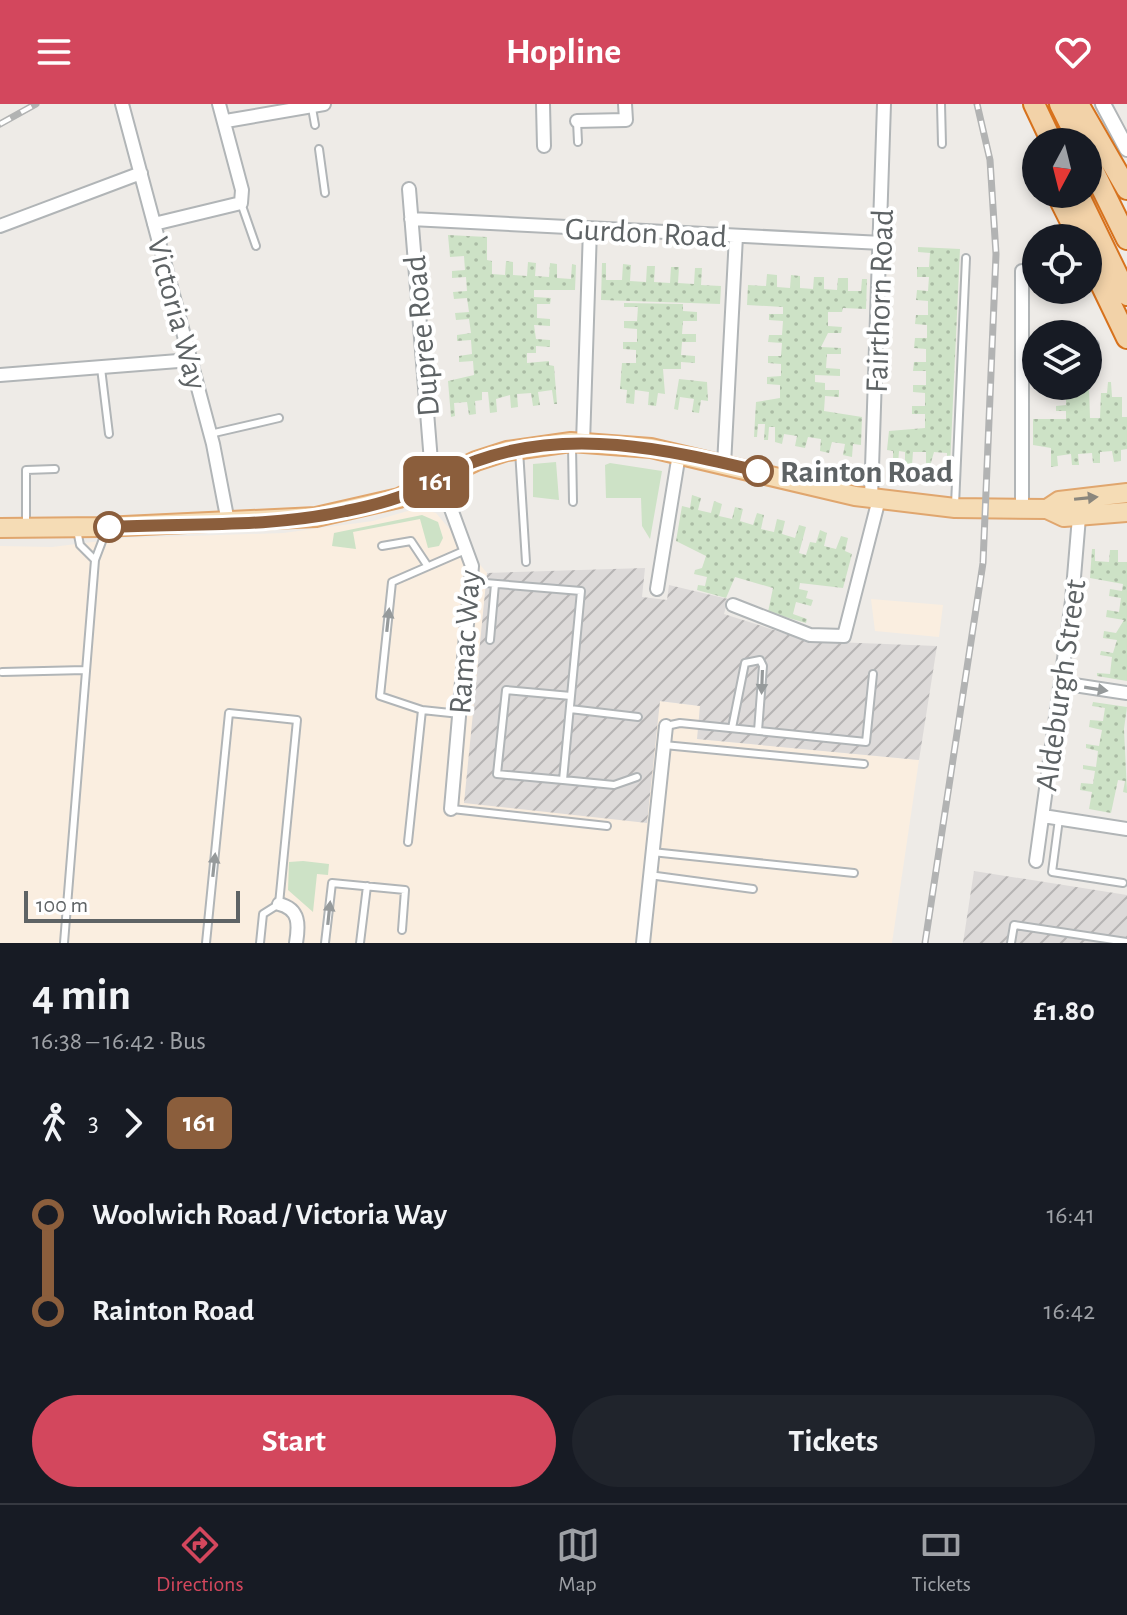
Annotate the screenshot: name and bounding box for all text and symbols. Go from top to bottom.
icon: menu [32,30,76,74]
icon: heart [1051,30,1095,74]
text: Hopline [506,34,621,70]
north arrow [1022,128,1102,208]
map controls [1022,128,1102,400]
street label: Fairthorn Road [861,209,899,393]
street label: Gurdon Road [564,213,728,253]
button: locate [1022,224,1102,304]
street label: Victoria Way [141,234,213,393]
street label: Dupree Road [399,254,445,418]
button: layers [1022,320,1102,400]
line badge: 161 [390,456,482,508]
marker: Rainton Road [743,456,773,486]
place label: Rainton Road [780,456,953,488]
text: 161 [419,468,453,496]
one-way arrow [1074,491,1099,504]
unlabelled marker [94,512,124,542]
street label: Ramac Way [444,569,486,715]
street label: Aldeburgh Street [1030,577,1092,793]
one-way arrow [382,607,395,632]
one-way arrow [756,670,769,695]
one-way arrow [1084,683,1109,696]
one-way arrow [207,852,220,877]
scale bar [24,887,240,923]
text: 100 m [36,894,88,916]
one-way arrow [322,900,335,925]
text: 4 min [32,974,131,1018]
text: £1.80 [1034,996,1095,1026]
text: 16:38 – 16:42 · Bus [32,1028,206,1054]
icon: walk [32,1101,76,1145]
icon: forward [111,1101,155,1145]
text: 161 [183,1109,216,1137]
text: 3 [88,1110,99,1136]
text: Woolwich Road / Victoria Way [92,1200,447,1230]
text: 16:41 [1046,1202,1095,1228]
text: Rainton Road [92,1296,254,1326]
text: 16:42 [1044,1298,1095,1324]
button: Start [32,1395,556,1487]
button: Tickets [572,1395,1095,1487]
tab: Directions [156,1523,244,1597]
tab: Map [556,1523,600,1597]
tab: Tickets [911,1523,971,1597]

